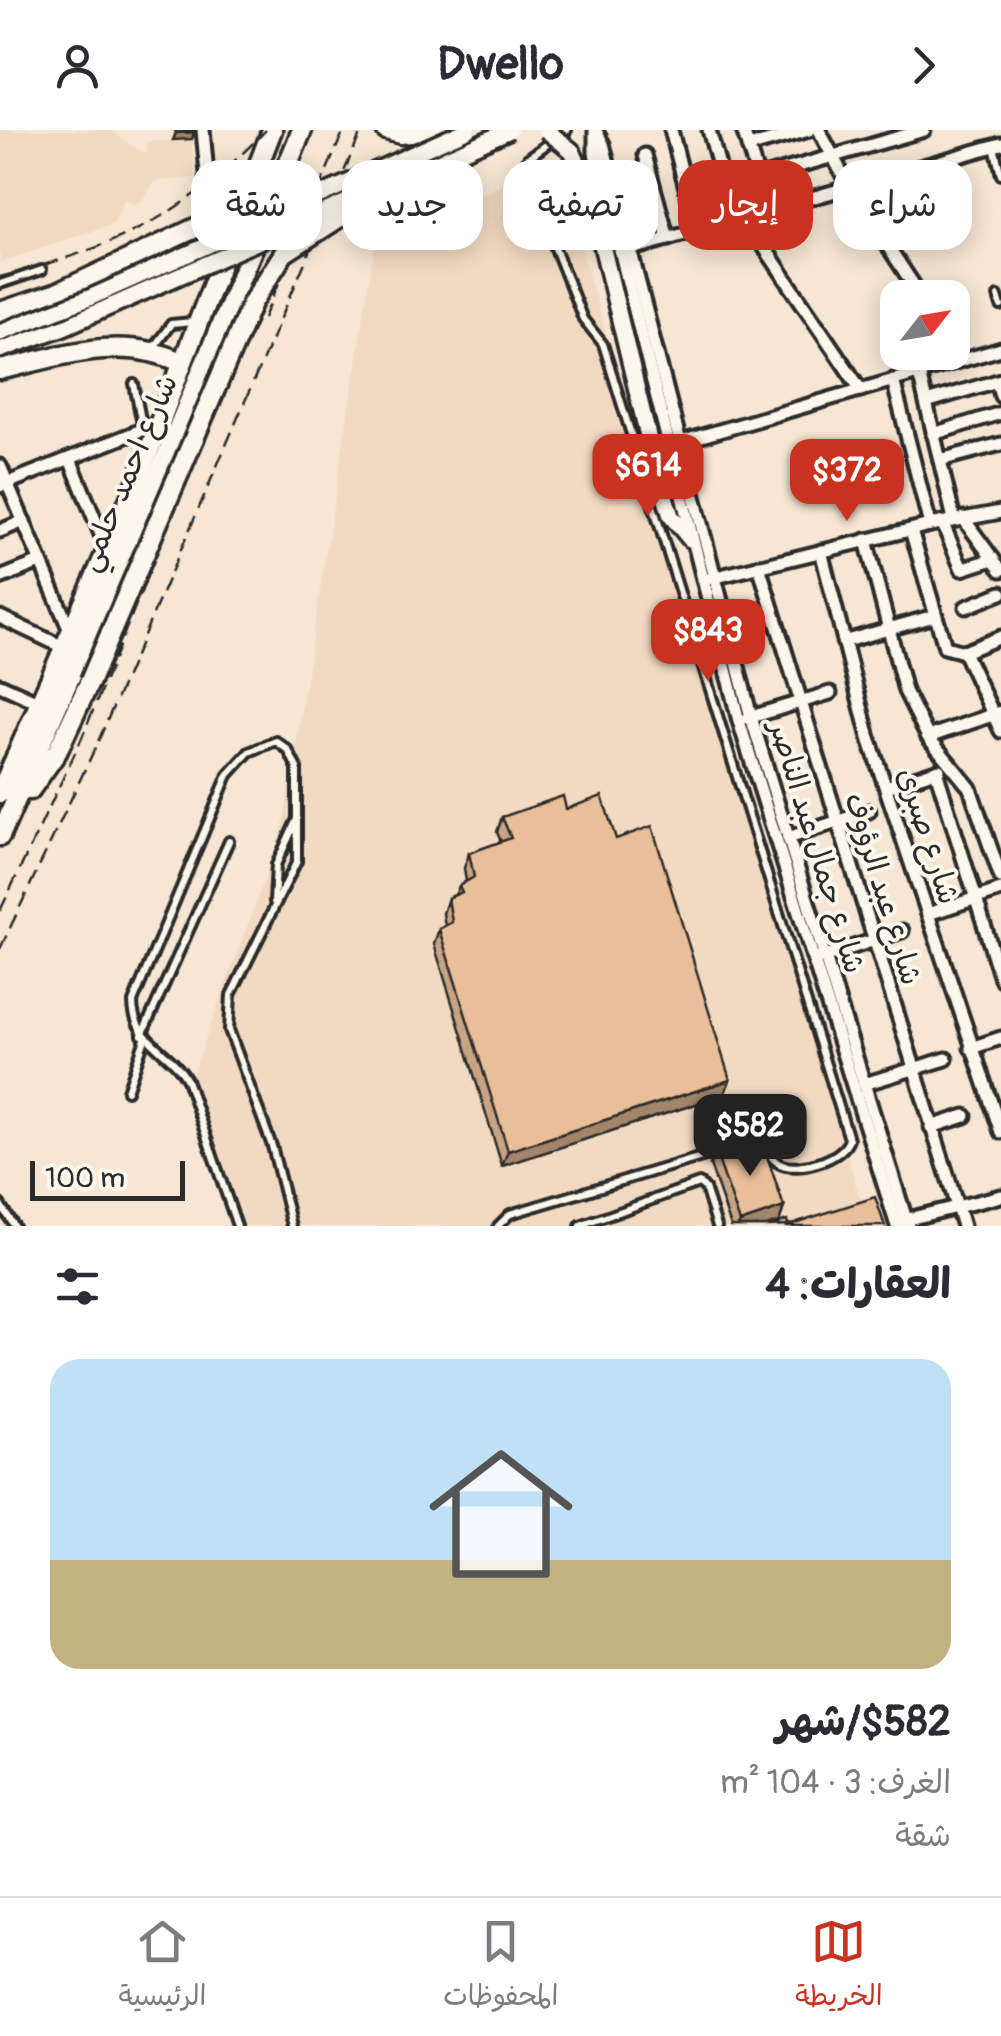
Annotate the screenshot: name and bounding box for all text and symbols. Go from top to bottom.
text: Dwello [437,37,564,93]
icon: person [50,38,105,93]
icon: forward [896,38,951,93]
chip: شقة [191,160,322,250]
chip: جديد [342,160,483,250]
chip: تصفية [503,160,658,250]
chip: إيجار [678,160,813,250]
chip: شراء [833,160,972,250]
north arrow [880,280,970,370]
map controls [880,280,970,370]
street label: شارع احمد حلمي [70,369,193,580]
pin: $614 [589,434,707,519]
pin: $372 [788,439,906,524]
text: $614 [614,446,682,486]
text: $372 [812,451,882,491]
pin: $843 [649,599,767,684]
text: $843 [673,611,743,651]
street label: شارع جمال عبد الناصر [758,713,873,978]
street label: شارع صبرى [887,763,967,910]
street label: شارع عبد الرؤوف [834,788,930,990]
pin: $582 [691,1094,809,1179]
text: $582 [716,1106,784,1146]
scale bar [30,1156,185,1200]
text: 100 m [45,1161,125,1196]
icon: filters [50,1259,105,1314]
text: العقارات: 4 [766,1259,951,1311]
icon: home [411,1424,591,1604]
text: $582/شهر [776,1696,951,1748]
text: الغرف: 3 · 104 m² [720,1763,951,1803]
text: شقة [895,1816,951,1856]
tab: الرئيسية [118,1914,206,2020]
tab: المحفوظات [443,1914,558,2020]
tab: الخريطة [795,1914,883,2020]

